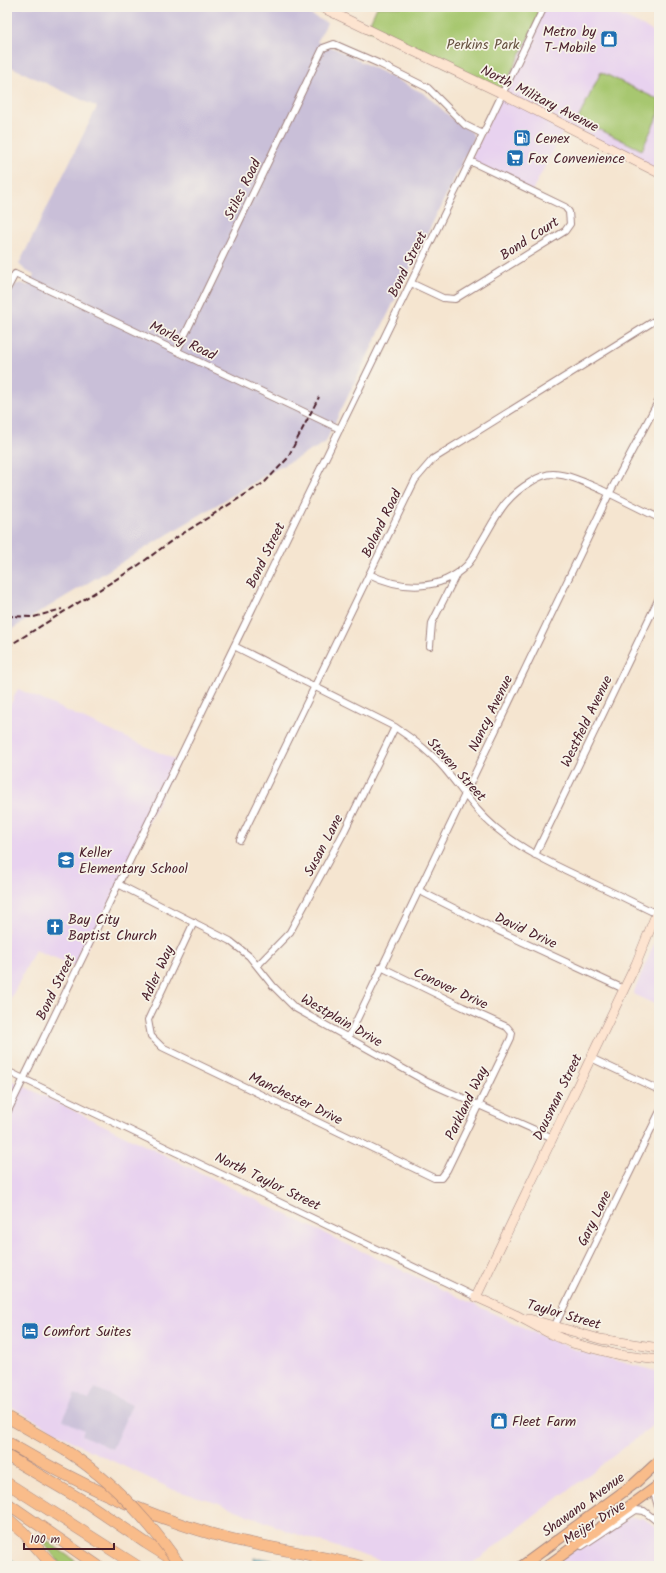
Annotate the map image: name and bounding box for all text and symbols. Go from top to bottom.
place label: Metro by T-Mobile [543,21,597,59]
shop icon: Metro by T-Mobile [599,29,619,49]
park label: Perkins Park [447,34,520,56]
street label: North Military Avenue [477,60,603,139]
fuel station icon: Cenex [512,128,532,148]
place label: Cenex [535,128,570,150]
supermarket icon: Fox Convenience [505,148,525,168]
place label: Fox Convenience [528,148,625,170]
street label: Stiles Road [219,154,268,224]
street label: Bond Court [496,211,564,266]
street label: Bond Street [382,227,434,301]
street label: Morley Road [145,315,221,367]
street label: Boland Road [356,485,408,561]
street label: Bond Street [240,518,292,592]
street label: Nancy Avenue [463,671,519,756]
street label: Westfield Avenue [555,671,619,771]
street label: Steven Street [421,733,492,807]
street label: Susan Lane [298,810,350,881]
place label: Keller Elementary School [79,842,188,880]
school or university icon: Keller Elementary School [56,850,76,870]
street label: David Drive [491,907,561,955]
place label: Bay City Baptist Church [68,909,157,947]
church icon: Bay City Baptist Church [45,917,65,937]
street label: Adler Way [135,941,181,1005]
street label: Bond Street [30,950,82,1024]
street label: Conover Drive [410,962,492,1016]
street label: Westplain Drive [297,989,387,1053]
street label: Dousman Street [527,1050,589,1145]
street label: Parkland Way [440,1063,494,1144]
street label: Manchester Drive [245,1067,347,1132]
street label: North Taylor Street [211,1147,325,1217]
street label: Gary Lane [572,1186,618,1250]
street label: Taylor Street [524,1294,604,1336]
hotel icon: Comfort Suites [20,1321,40,1341]
place label: Comfort Suites [43,1321,131,1343]
shop icon: Fleet Farm [489,1411,509,1431]
place label: Fleet Farm [512,1411,576,1433]
street label: Shawano Avenue [537,1467,630,1543]
street label: Meijer Drive [559,1495,631,1551]
scale bar [24,1525,114,1551]
text: 100 m [30,1530,61,1549]

